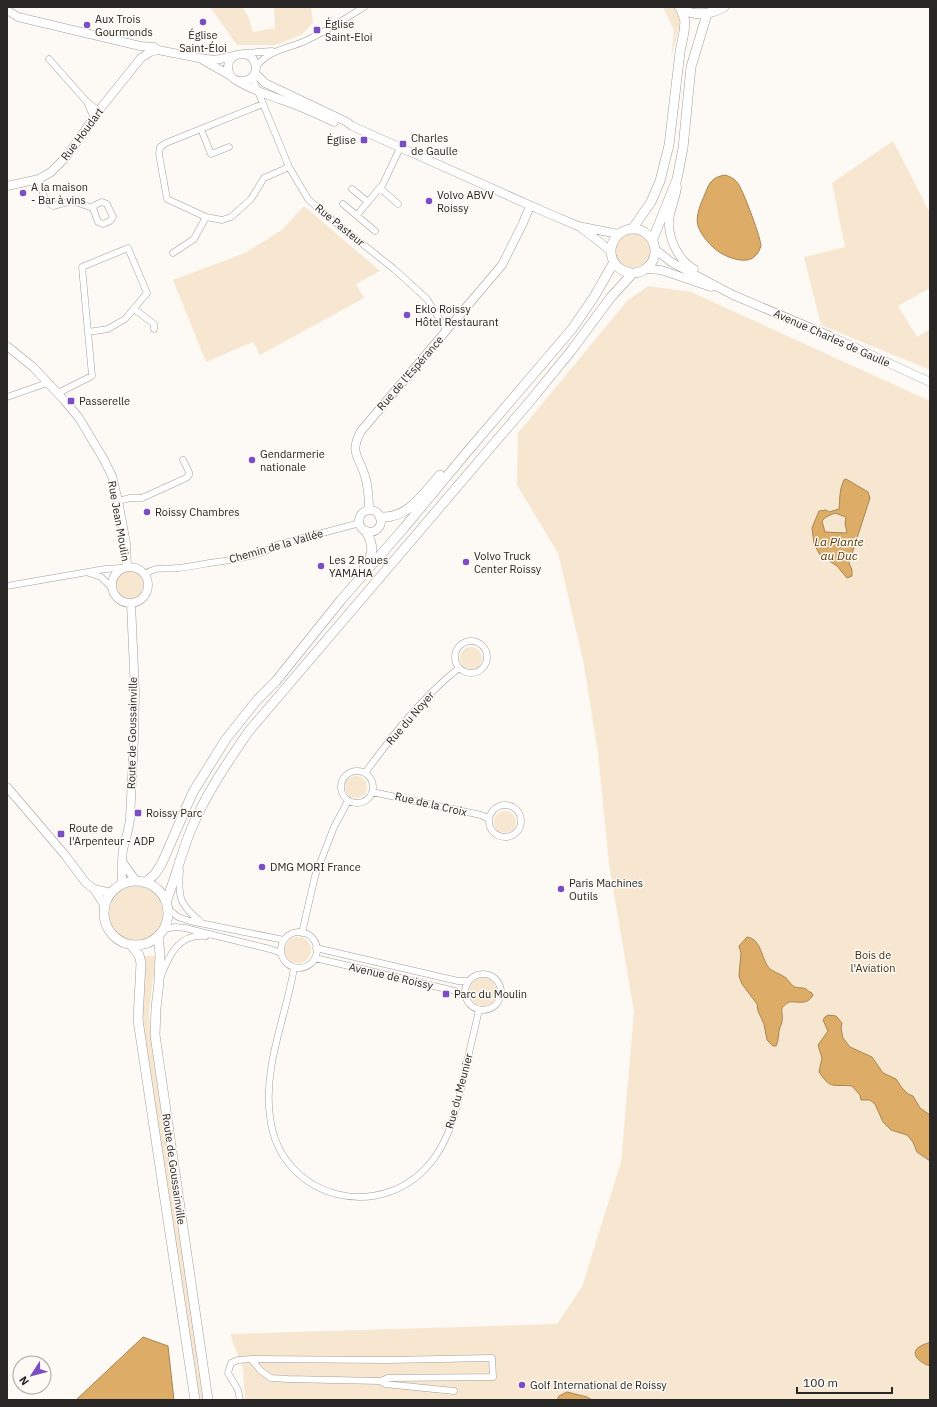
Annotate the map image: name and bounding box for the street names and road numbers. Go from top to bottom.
street label: Rue Houdart [58,105,106,163]
street label: Rue Pasteur [312,201,368,249]
street label: Avenue Charles de Gaulle [772,306,892,370]
street label: Rue de l'Espérance [374,333,446,413]
street label: Rue Jean Moulin [105,480,133,562]
street label: Chemin de la Vallée [227,526,325,566]
street label: Route de Goussainville [124,677,140,789]
street label: Rue du Noyer [383,688,437,748]
street label: Rue de la Croix [394,789,469,819]
street label: Avenue de Roissy [347,959,435,993]
street label: Rue du Meunier [442,1052,476,1130]
street label: Route de Goussainville [159,1112,189,1226]

